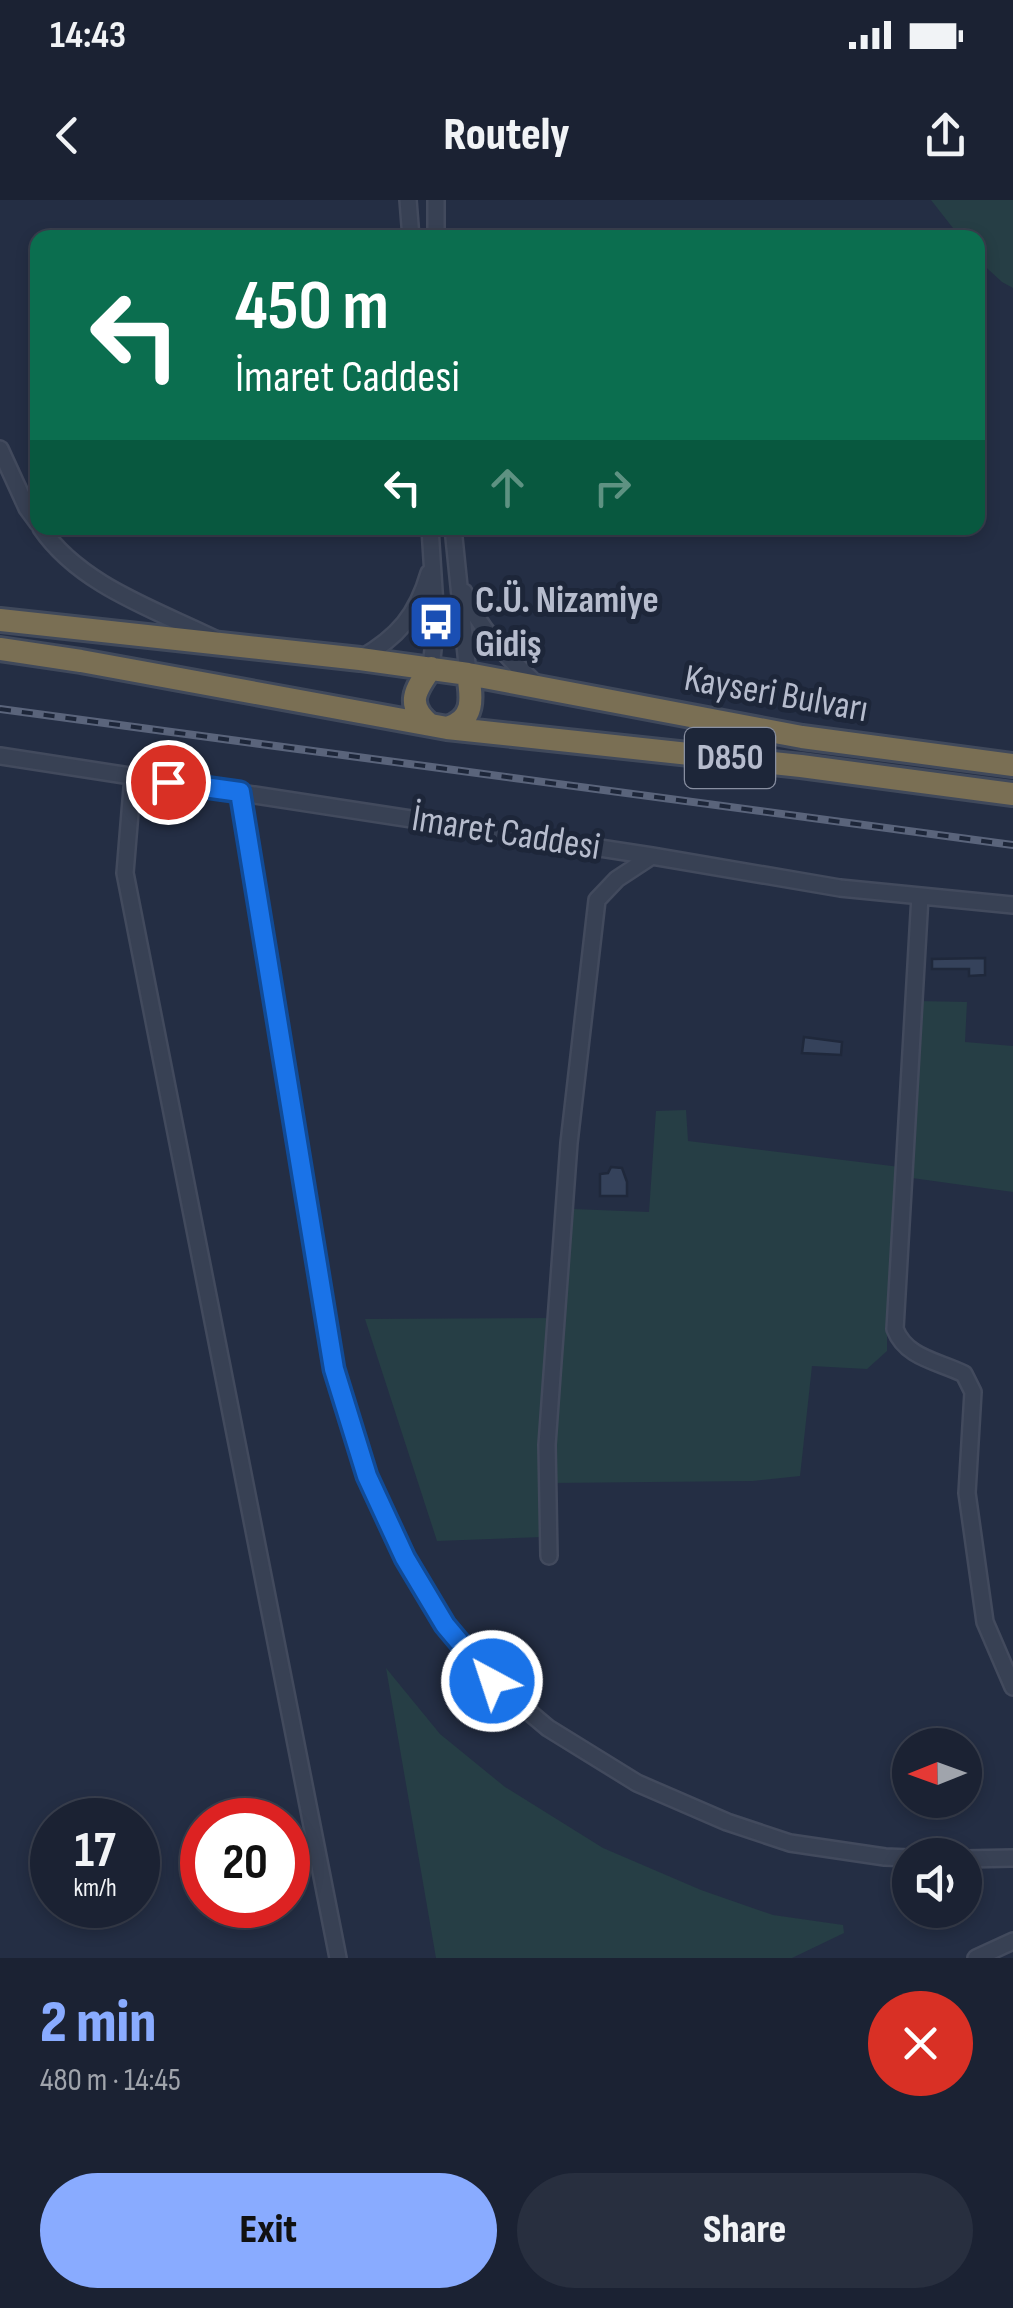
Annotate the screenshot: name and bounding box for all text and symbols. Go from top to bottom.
text: 14:43 [50,13,126,58]
icon: back [40,108,95,163]
text: Routely [443,108,570,163]
icon: share [918,108,973,163]
text: 450 m [235,265,389,349]
icon: left [70,270,200,400]
text: İmaret Caddesi [235,350,460,405]
icon: left [375,460,430,515]
icon: ahead [480,460,535,515]
icon: right [585,460,640,515]
place label: C.Ü. Nizamiye Gidiş [475,578,659,667]
bus stop icon: C.Ü. Nizamiye Gidiş [406,592,466,652]
street label: Kayseri Bulvarı [681,656,871,732]
road number: D850 [685,728,775,788]
pin [126,740,211,825]
icon: arrive [141,755,196,810]
street label: İmaret Caddesi [409,796,603,870]
position arrow [440,1629,544,1733]
north arrow [892,1728,982,1818]
map controls [892,1728,982,1928]
speed limit sign: 20 [180,1798,310,1928]
text: 17 [74,1821,116,1881]
button: sound [892,1838,982,1928]
text: km/h [73,1873,117,1904]
text: 2 min [40,1987,156,2059]
button: close [868,1991,973,2096]
text: 480 m · 14:45 [40,2061,181,2100]
button: Exit [40,2173,497,2288]
button: Share [517,2173,973,2288]

